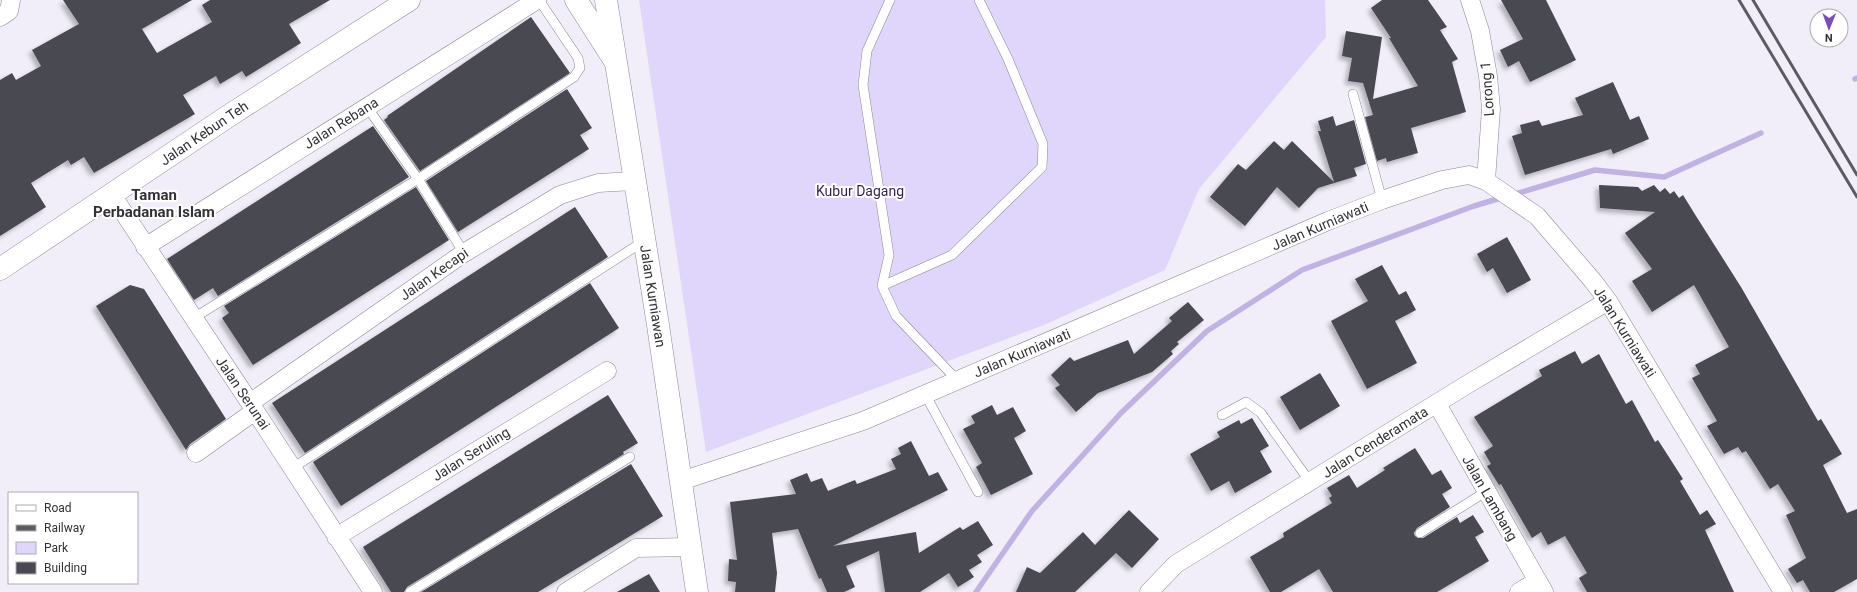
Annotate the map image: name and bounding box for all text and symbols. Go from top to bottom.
north arrow [1809,8,1849,48]
text: N [1825,31,1833,44]
street label: Lorong 1 [1477,61,1497,117]
street label: Jalan Rebana [301,94,381,152]
street label: Jalan Kebun Teh [157,98,251,168]
park label: Kubur Dagang [816,183,904,199]
district label: Taman Perbadanan Islam [93,186,215,221]
street label: Jalan Kurniawati [1269,198,1371,254]
street label: Jalan Kurniawan [637,244,669,348]
street label: Jalan Kecapi [397,245,471,303]
street label: Jalan Kurniawati [1591,284,1659,380]
street label: Jalan Kurniawati [971,325,1073,381]
street label: Jalan Serunai [213,353,273,433]
street label: Jalan Cenderamata [1319,403,1431,481]
street label: Jalan Seruling [429,424,513,484]
street label: Jalan Lambang [1459,452,1521,544]
legend [8,492,138,584]
text: Road [44,501,72,515]
text: Railway [44,521,85,535]
text: Park [44,541,69,555]
text: Building [44,561,87,575]

